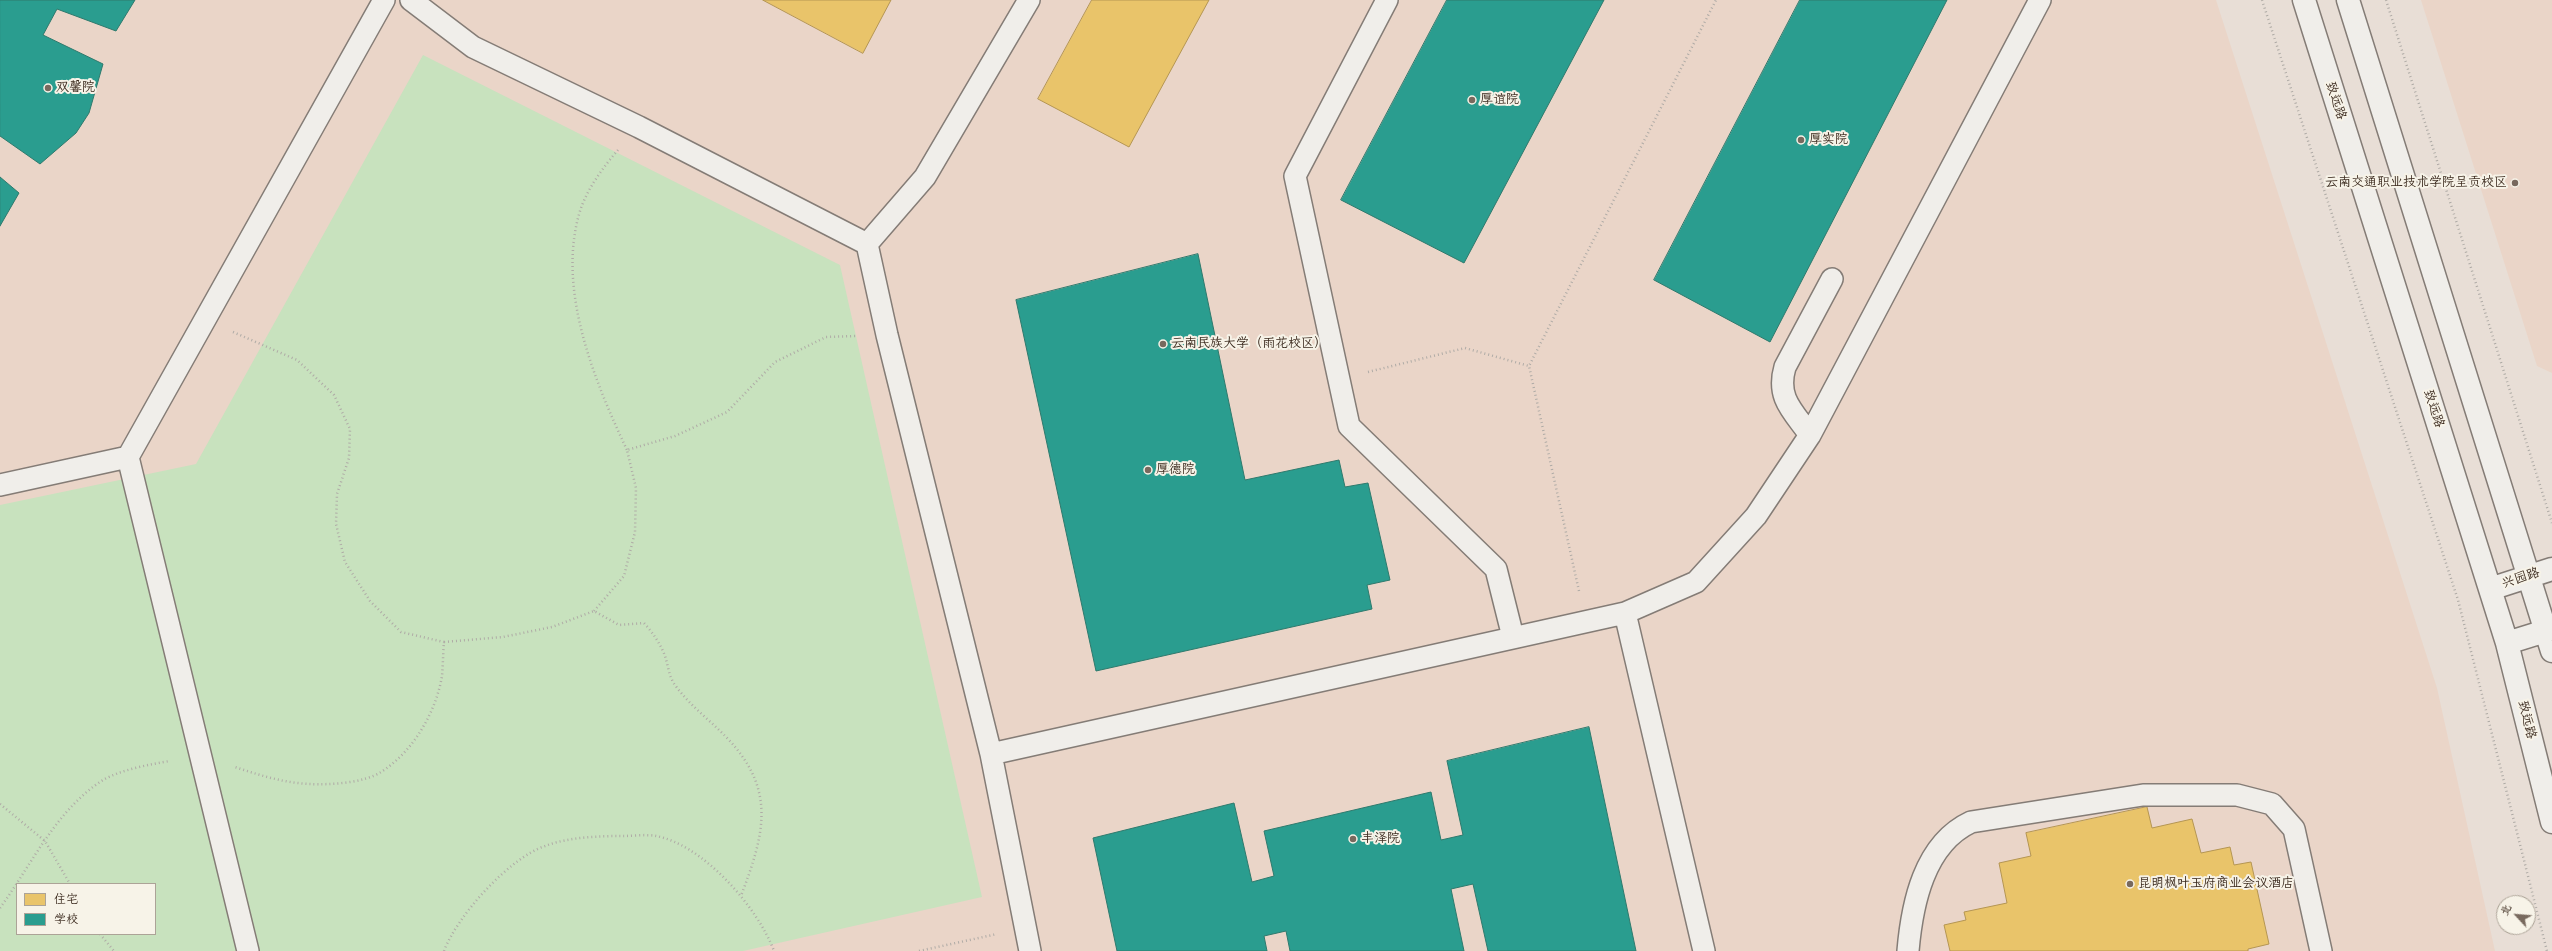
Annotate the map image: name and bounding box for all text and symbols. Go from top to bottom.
place label: 双馨院 [56,80,95,96]
street label: 致远路 [2322,80,2348,122]
marker: 双馨院 [43,83,53,93]
place label: 厚谊院 [1480,92,1519,108]
marker: 厚谊院 [1467,95,1477,105]
place label: 厚实院 [1809,132,1848,148]
marker: 厚实院 [1796,135,1806,145]
place label: 云南交通职业技术学院呈贡校区 [2325,175,2507,191]
marker: 云南交通职业技术学院呈贡校区 [2510,178,2520,188]
place label: 云南民族大学（雨花校区） [1171,336,1327,352]
marker: 云南民族大学（雨花校区） [1158,339,1168,349]
street label: 致远路 [2420,388,2446,430]
place label: 厚德院 [1156,462,1195,478]
marker: 厚德院 [1143,465,1153,475]
street label: 兴园路 [2500,566,2542,592]
street label: 致远路 [2514,699,2538,741]
place label: 丰泽院 [1361,831,1400,847]
marker: 丰泽院 [1348,834,1358,844]
place label: 昆明枫叶玉府商业会议酒店 [2138,876,2294,892]
marker: 昆明枫叶玉府商业会议酒店 [2125,879,2135,889]
legend [16,883,156,935]
text: 住宅 [54,892,78,908]
north arrow [2496,895,2536,935]
text: 北 [2497,902,2515,918]
text: 学校 [54,912,78,928]

